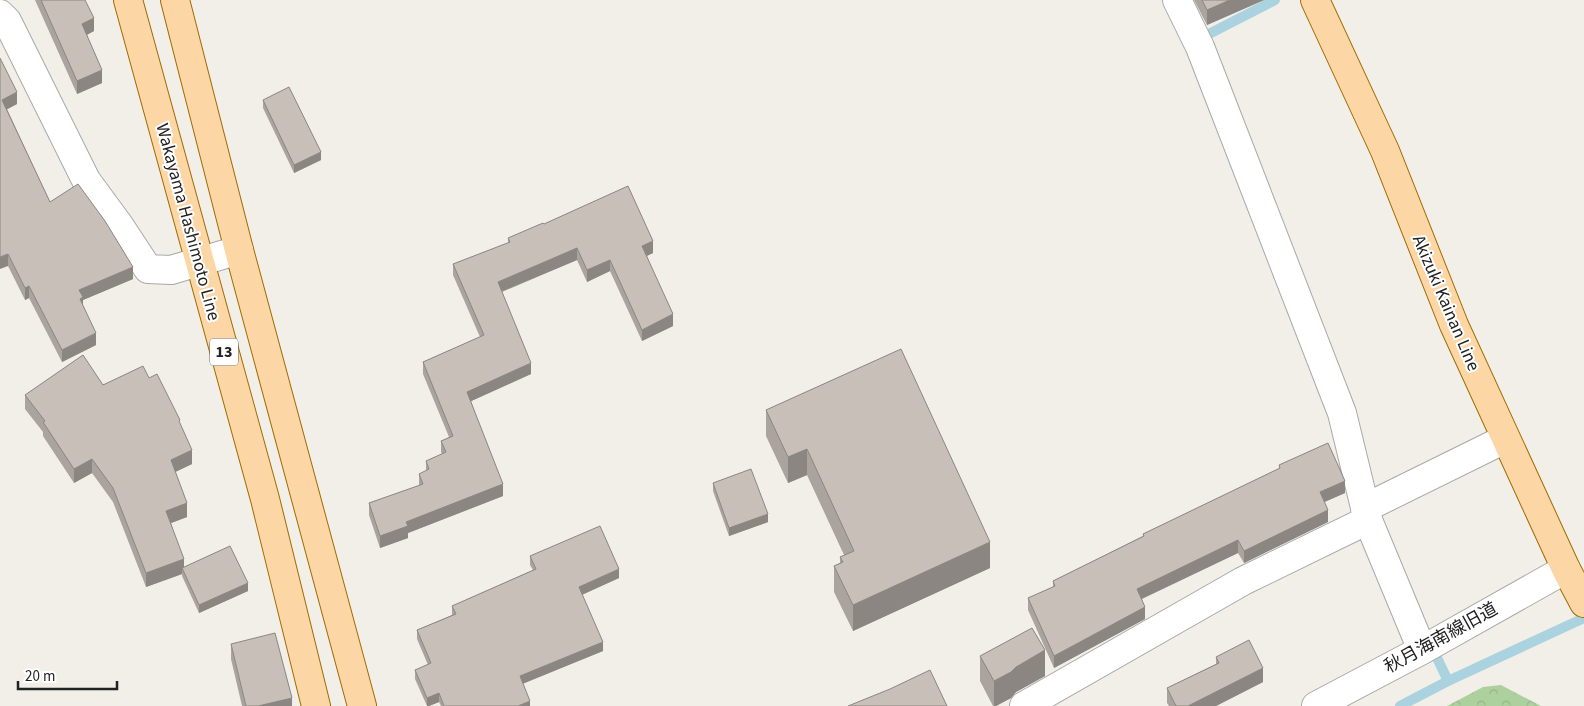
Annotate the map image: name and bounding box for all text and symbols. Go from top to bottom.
street label: Wakayama Hashimoto Line [150,120,226,324]
street label: Akizuki Kainan Line [1406,231,1486,375]
road number: 13 [210,338,238,366]
street label: 秋月海南線旧道 [1380,597,1502,679]
scale bar [18,658,116,690]
text: 20 m [25,666,55,687]

